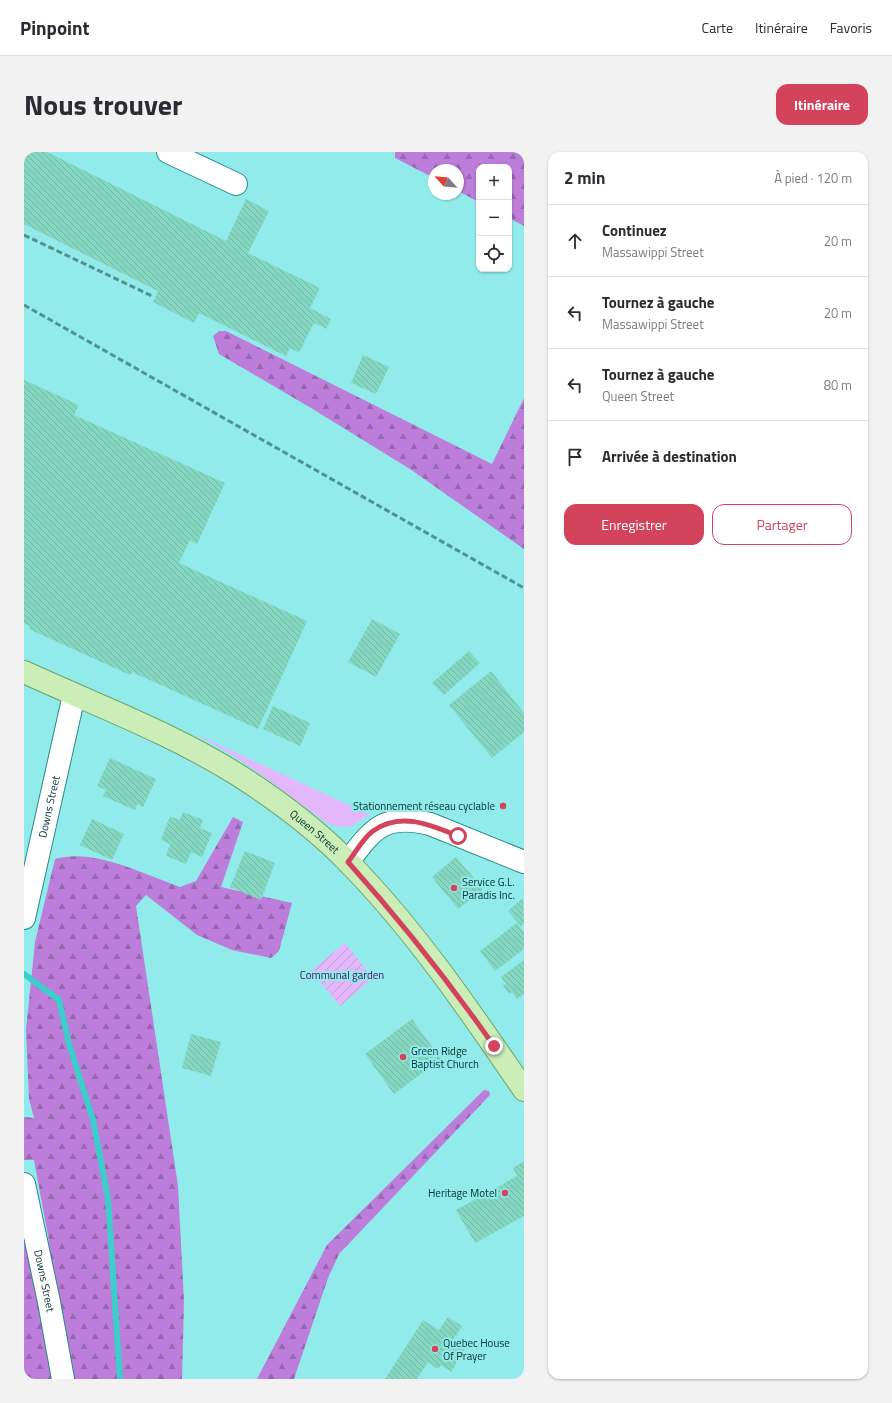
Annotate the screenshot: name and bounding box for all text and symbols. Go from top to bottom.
text: Pinpoint [20,13,89,42]
text: Carte [702,17,733,38]
text: Itinéraire [755,17,808,38]
text: Favoris [830,17,872,38]
text: Nous trouver [24,83,182,126]
button: Itinéraire [776,84,868,125]
north arrow [428,164,464,200]
map controls [476,164,512,272]
button: + [476,164,512,200]
text: 2 min [564,165,605,191]
text: À pied · 120 m [774,168,852,188]
button: − [476,200,512,236]
text: Continuez [602,219,667,242]
icon: ahead [564,230,586,252]
text: 20 m [824,231,852,251]
button: locate [476,236,512,272]
text: Massawippi Street [602,242,704,262]
text: Tournez à gauche [602,291,714,314]
icon: left [564,302,586,324]
text: 20 m [824,303,852,323]
text: Massawippi Street [602,314,704,334]
text: Tournez à gauche [602,363,714,386]
icon: left [564,374,586,396]
text: 80 m [824,375,852,395]
text: Queen Street [602,386,674,406]
text: Arrivée à destination [602,445,737,468]
icon: arrive [564,446,586,468]
button: Enregistrer [564,504,704,545]
button: Partager [712,504,852,545]
street label: Downs Street [34,774,64,839]
place label: Stationnement réseau cyclable [353,798,495,814]
marker: Stationnement réseau cyclable [498,801,508,811]
street label: Queen Street [286,806,343,858]
route start [449,827,467,845]
place label: Service G.L. Paradis Inc. [462,874,515,903]
marker: Service G.L. Paradis Inc. [449,883,459,893]
park label: Communal garden [300,967,384,983]
route end [485,1037,503,1055]
place label: Green Ridge Baptist Church [411,1043,479,1072]
marker: Green Ridge Baptist Church [398,1052,408,1062]
place label: Heritage Motel [428,1185,497,1201]
marker: Heritage Motel [500,1188,510,1198]
street label: Downs Street [30,1248,59,1313]
place label: Quebec House Of Prayer [443,1335,510,1364]
marker: Quebec House Of Prayer [430,1344,440,1354]

